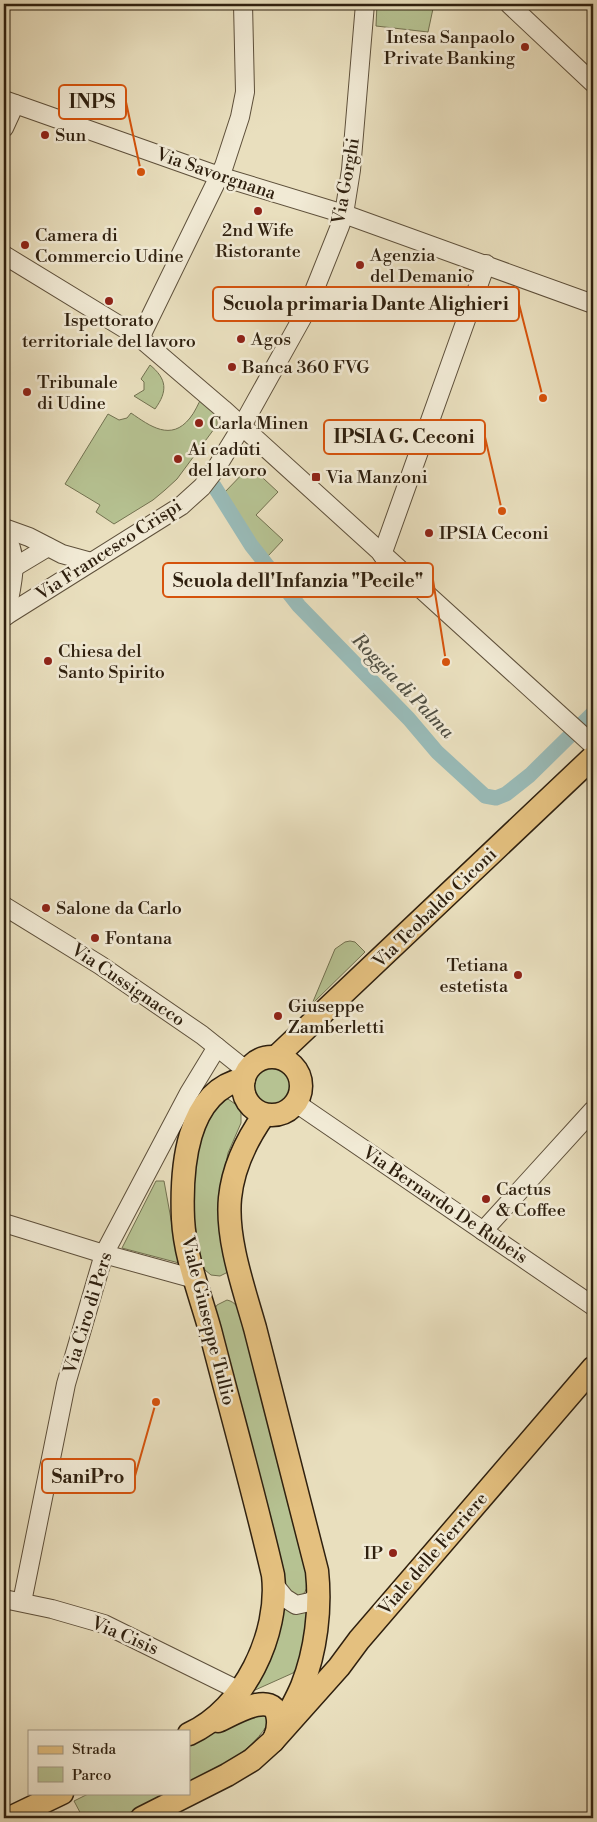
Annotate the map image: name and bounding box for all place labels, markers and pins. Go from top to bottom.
place label: Intesa Sanpaolo Private Banking [384,26,516,70]
marker: Intesa Sanpaolo Private Banking [519,41,531,53]
callout: INPS [59,85,126,119]
place label: Sun [55,124,87,147]
marker: Sun [39,129,51,141]
marker: 2nd Wife Ristorante [252,205,264,217]
place label: 2nd Wife Ristorante [215,219,301,263]
place label: Camera di Commercio Udine [35,224,183,268]
marker: Camera di Commercio Udine [19,239,31,251]
place label: Agenzia del Demanio [369,244,473,288]
marker: Agenzia del Demanio [354,259,366,271]
callout: Scuola primaria Dante Alighieri [213,287,519,321]
marker: Ispettorato territoriale del lavoro [103,295,115,307]
place label: Ispettorato territoriale del lavoro [22,309,196,353]
place label: Agos [250,328,291,351]
marker: Agos [235,333,247,345]
place label: Banca 360 FVG [241,356,370,379]
marker: Banca 360 FVG [226,361,238,373]
place label: Tribunale di Udine [37,371,118,415]
marker: Tribunale di Udine [21,386,33,398]
place label: Carla Minen [209,412,309,435]
marker: Carla Minen [193,417,205,429]
callout: IPSIA G. Ceconi [324,420,485,454]
place label: Ai caduti del lavoro [187,438,267,482]
marker: Ai caduti del lavoro [172,453,184,465]
place label: Via Manzoni [325,466,428,489]
marker: Via Manzoni [310,471,322,483]
place label: IPSIA Ceconi [439,522,549,545]
marker: IPSIA Ceconi [423,527,435,539]
callout: Scuola dell'Infanzia "Pecile" [163,563,433,597]
place label: Chiesa del Santo Spirito [58,640,165,684]
marker: Chiesa del Santo Spirito [42,655,54,667]
place label: Salone da Carlo [56,897,182,920]
marker: Salone da Carlo [40,902,52,914]
place label: Fontana [105,927,173,950]
marker: Fontana [89,932,101,944]
place label: Tetiana estetista [439,954,509,998]
marker: Tetiana estetista [512,969,524,981]
place label: Giuseppe Zamberletti [288,995,385,1039]
marker: Giuseppe Zamberletti [272,1010,284,1022]
place label: Cactus & Coffee [496,1178,566,1222]
marker: Cactus & Coffee [480,1193,492,1205]
callout: SaniPro [42,1459,135,1493]
place label: IP [364,1542,383,1565]
marker: IP [387,1547,399,1559]

